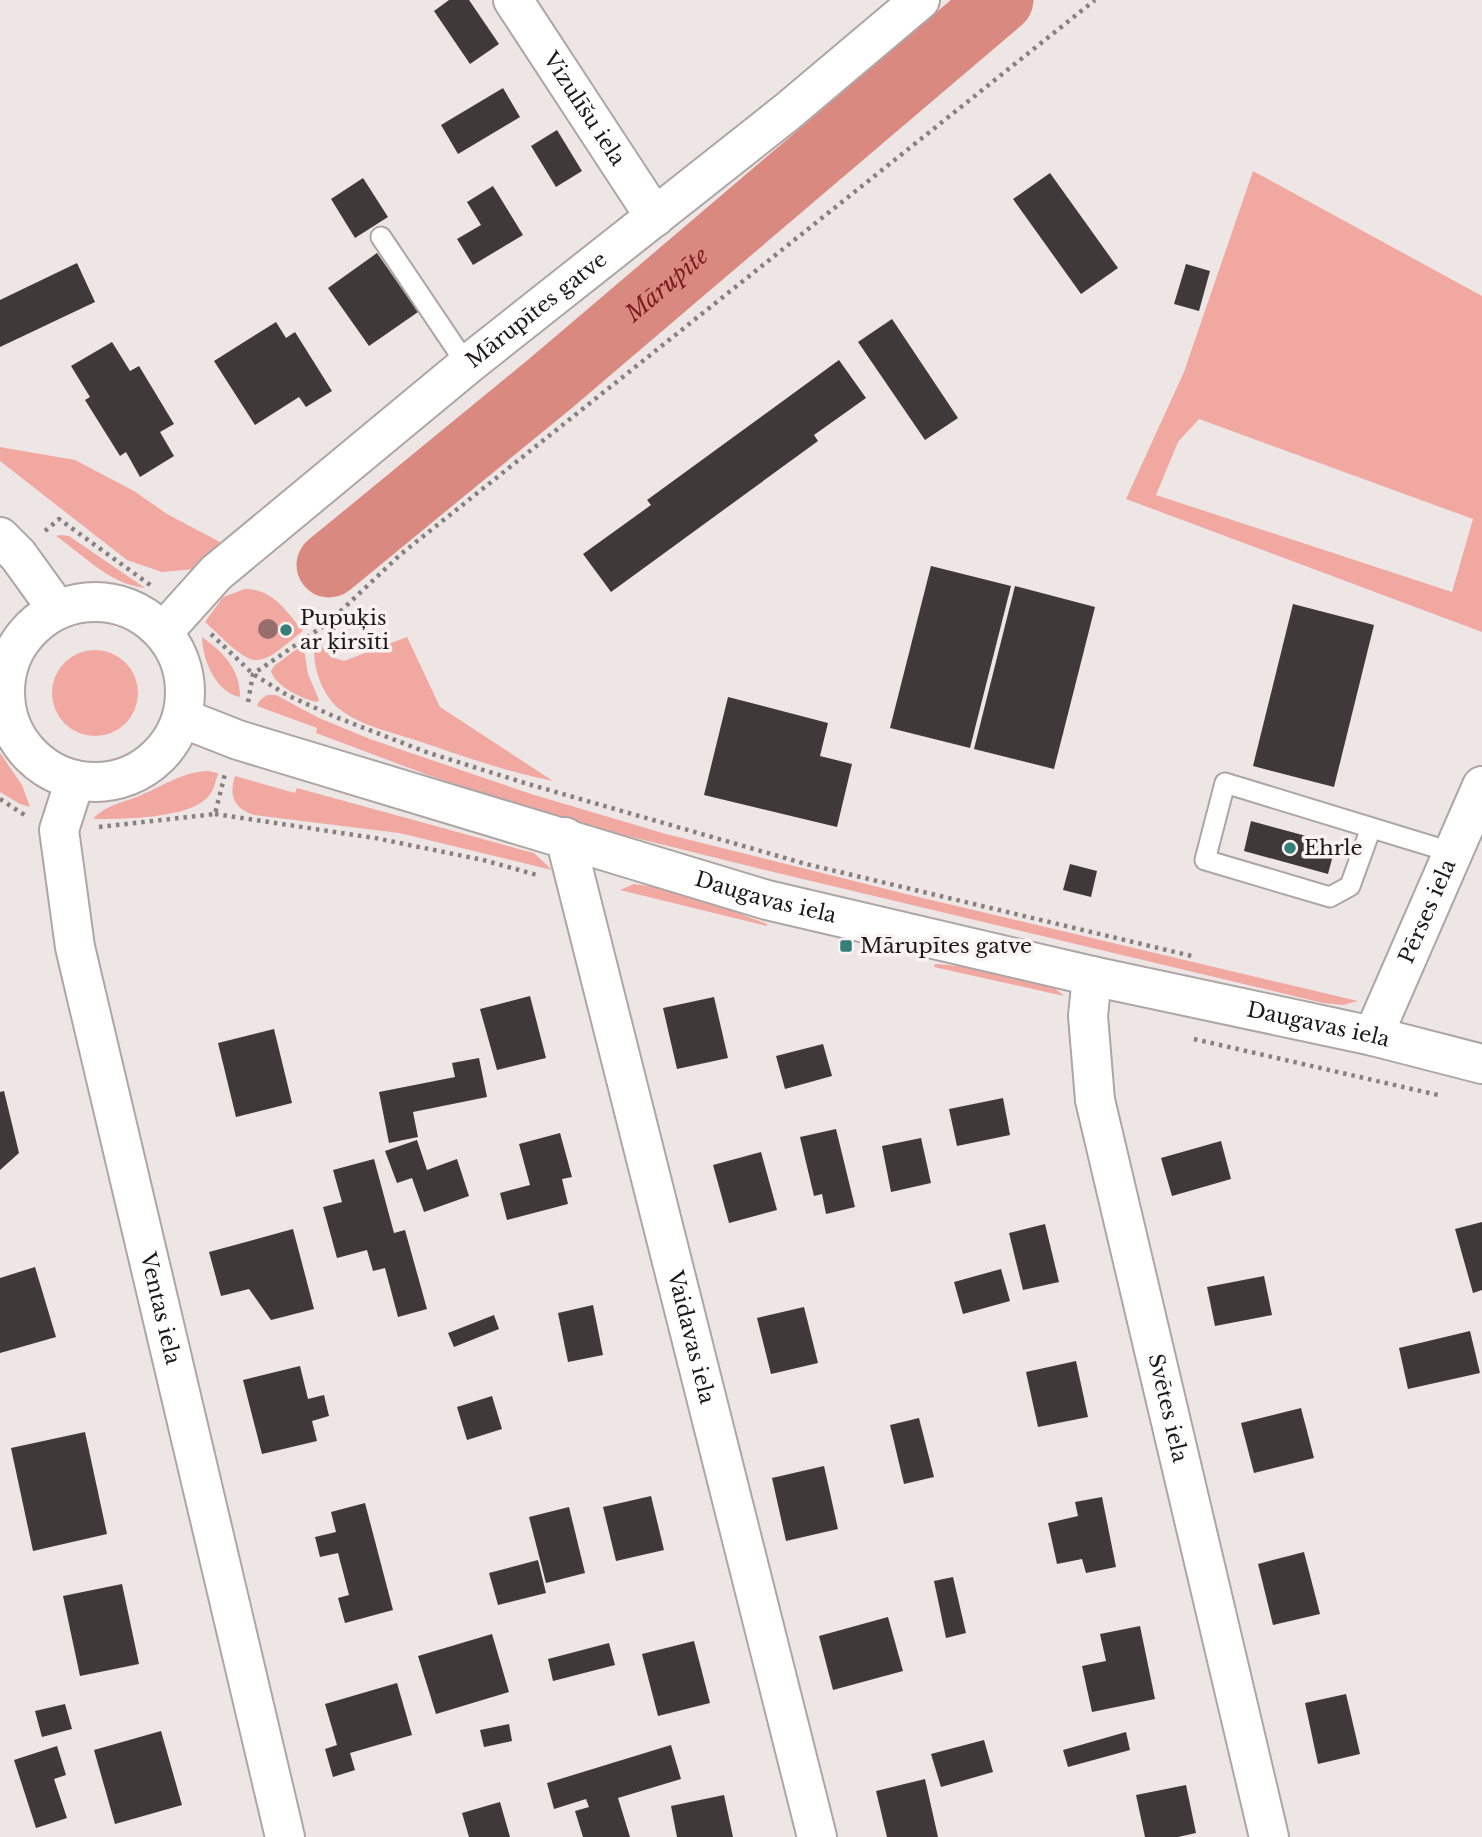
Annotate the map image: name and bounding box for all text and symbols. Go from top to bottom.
street label: Vizulīšu iela [537,46,631,171]
water label: Mārupīte [619,241,714,328]
street label: Mārupītes gatve [461,246,612,374]
place label: Pupuķis ar ķirsīti [300,605,389,655]
marker: Pupuķis ar ķirsīti [278,622,294,638]
place label: Ehrle [1304,835,1363,861]
marker: Ehrle [1282,840,1298,856]
street label: Pērses iela [1393,855,1462,967]
street label: Daugavas iela [692,866,839,929]
place label: Mārupītes gatve [860,933,1032,959]
marker: Mārupītes gatve [838,938,854,954]
street label: Daugavas iela [1244,996,1393,1053]
street label: Ventas iela [134,1249,186,1367]
street label: Vaidavas iela [662,1267,720,1407]
street label: Svētes iela [1142,1351,1193,1465]

